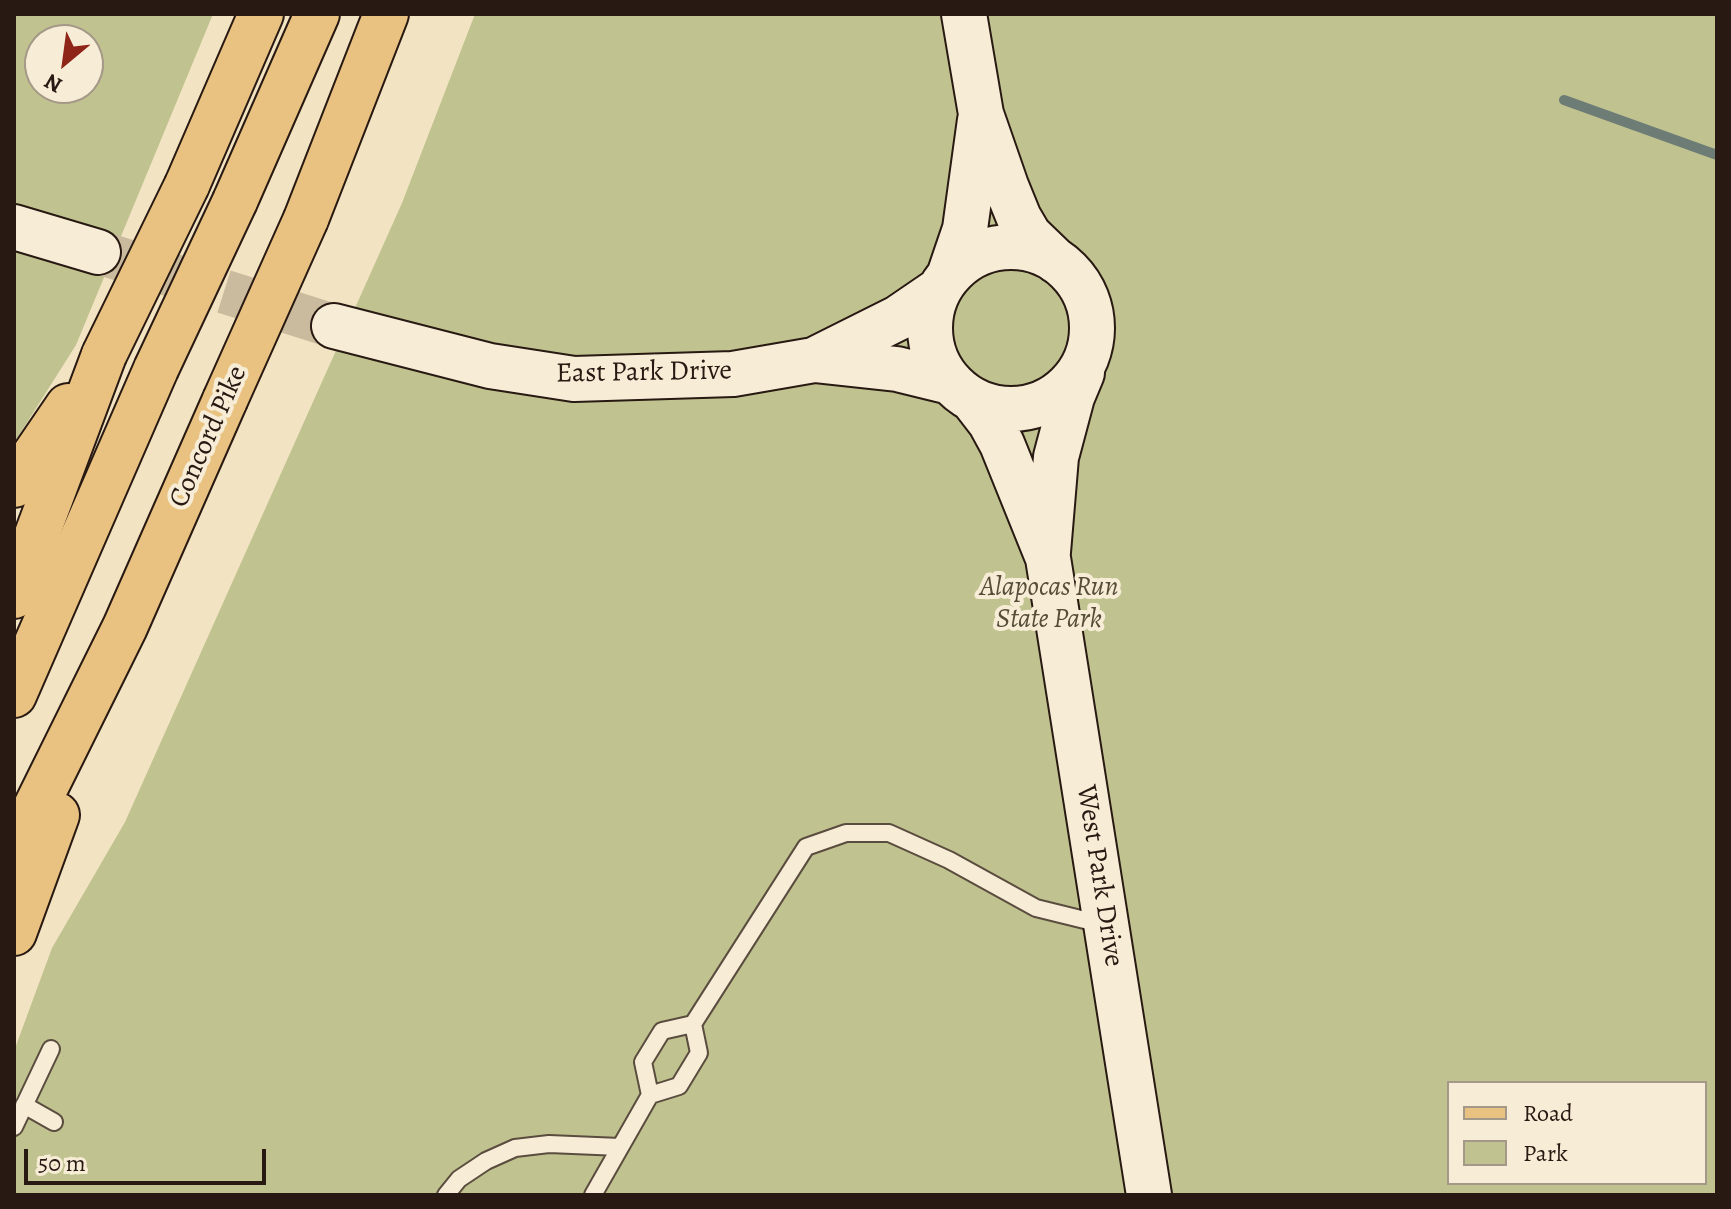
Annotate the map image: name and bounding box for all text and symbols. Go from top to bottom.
north arrow [24,24,104,104]
text: N [39,66,68,100]
street label: East Park Drive [556,355,732,391]
street label: Concord Pike [163,361,255,513]
park label: Alapocas Run State Park [980,571,1118,637]
street label: West Park Drive [1068,783,1130,969]
legend [1447,1081,1707,1185]
text: Road [1523,1097,1573,1129]
scale bar [28,1133,270,1183]
text: Park [1523,1137,1568,1169]
text: 50 m [38,1147,86,1179]

